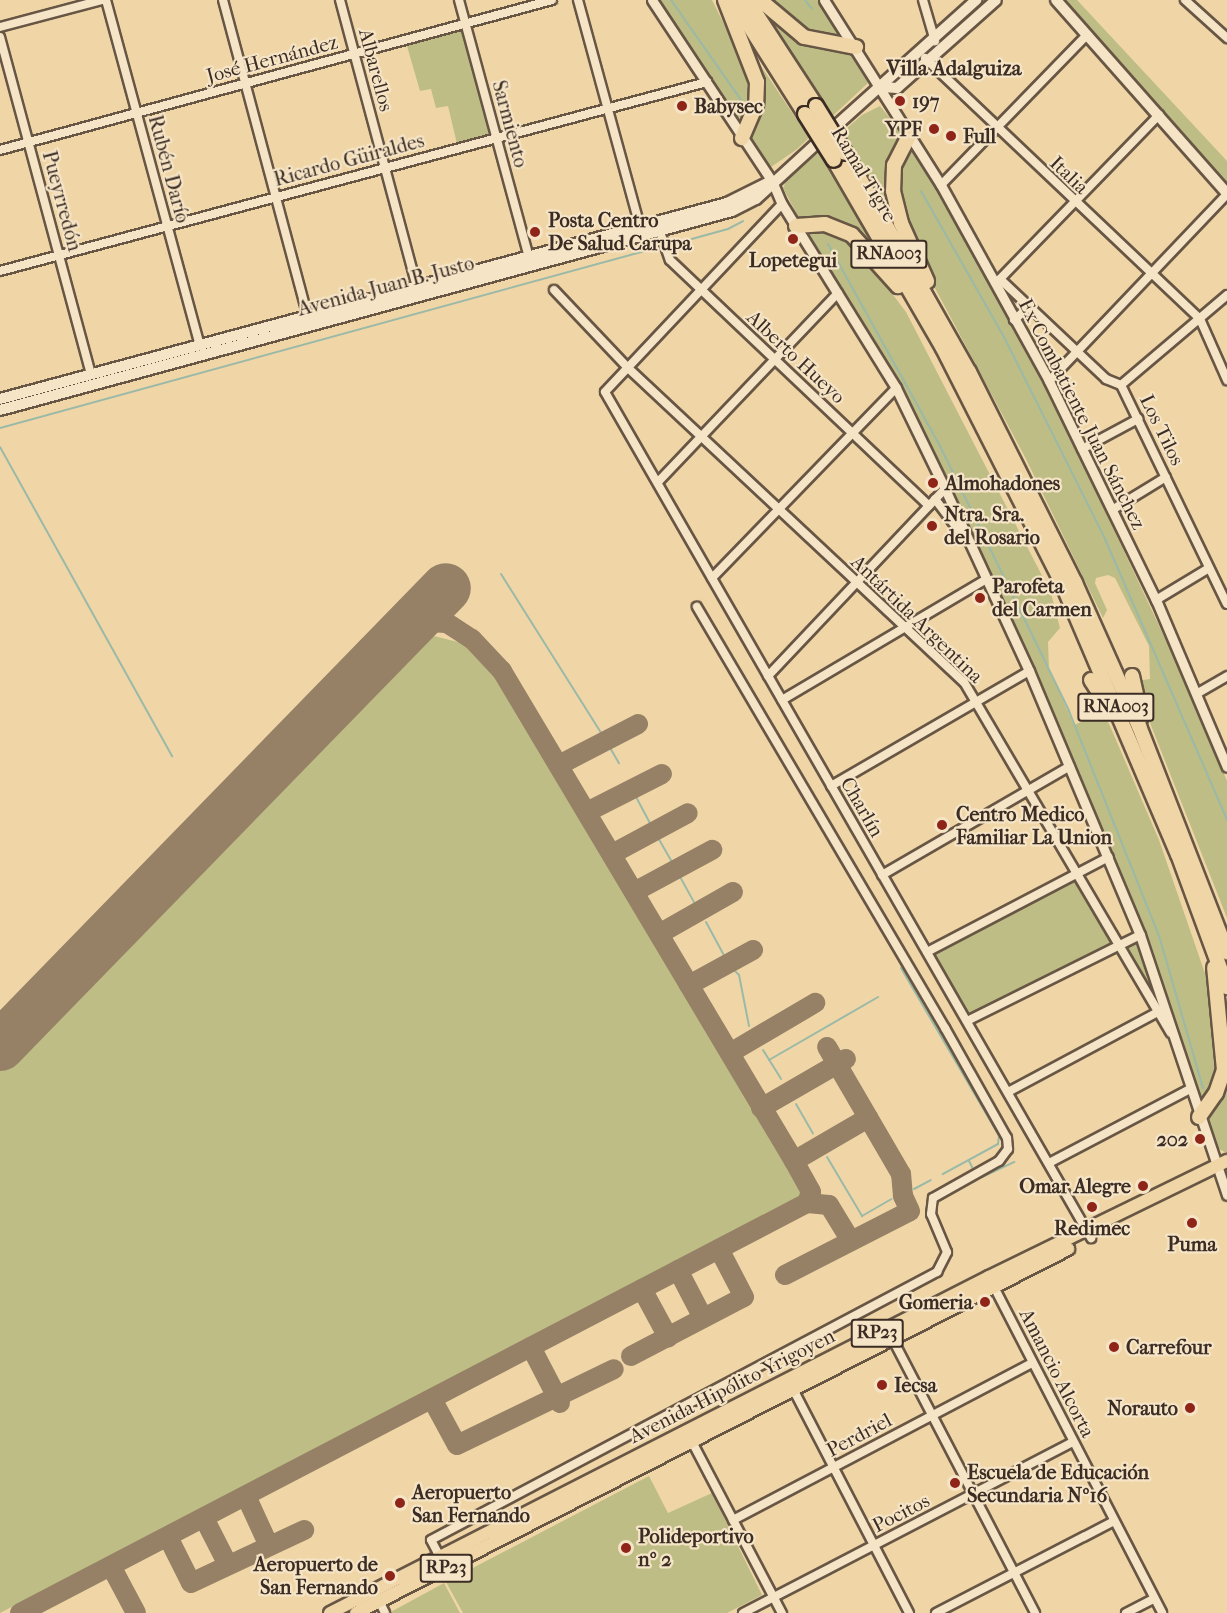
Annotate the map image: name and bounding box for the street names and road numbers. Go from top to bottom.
street label: Albarellos [353,26,399,114]
street label: José Hernández [204,30,340,88]
street label: Sarmiento [487,78,533,170]
street label: Rubén Darío [143,112,195,226]
street label: Ramal Tigre [826,122,902,226]
street label: Ricardo Güiraldes [271,128,427,192]
street label: Pueyrredón [37,148,87,254]
street label: Italia [1045,151,1093,199]
road number: RNA003 [850,239,928,269]
street label: Avenida Juan B. Justo [295,251,477,321]
street label: Ex Combatiente Juan Sánchez [1013,295,1151,533]
street label: Alberto Hueyo [742,305,850,409]
street label: Los Tilos [1135,391,1189,469]
street label: Antártida Argentina [846,550,988,688]
road number: RNA003 [1077,692,1155,722]
street label: Charlín [835,773,889,841]
street label: Amancio Alcorta [1014,1304,1100,1442]
road number: RP23 [850,1318,904,1348]
street label: Avenida Hipólito Yrigoyen [625,1324,839,1448]
street label: Perdriel [822,1408,896,1462]
street label: Pocitos [868,1488,934,1538]
road number: RP23 [419,1553,473,1583]

